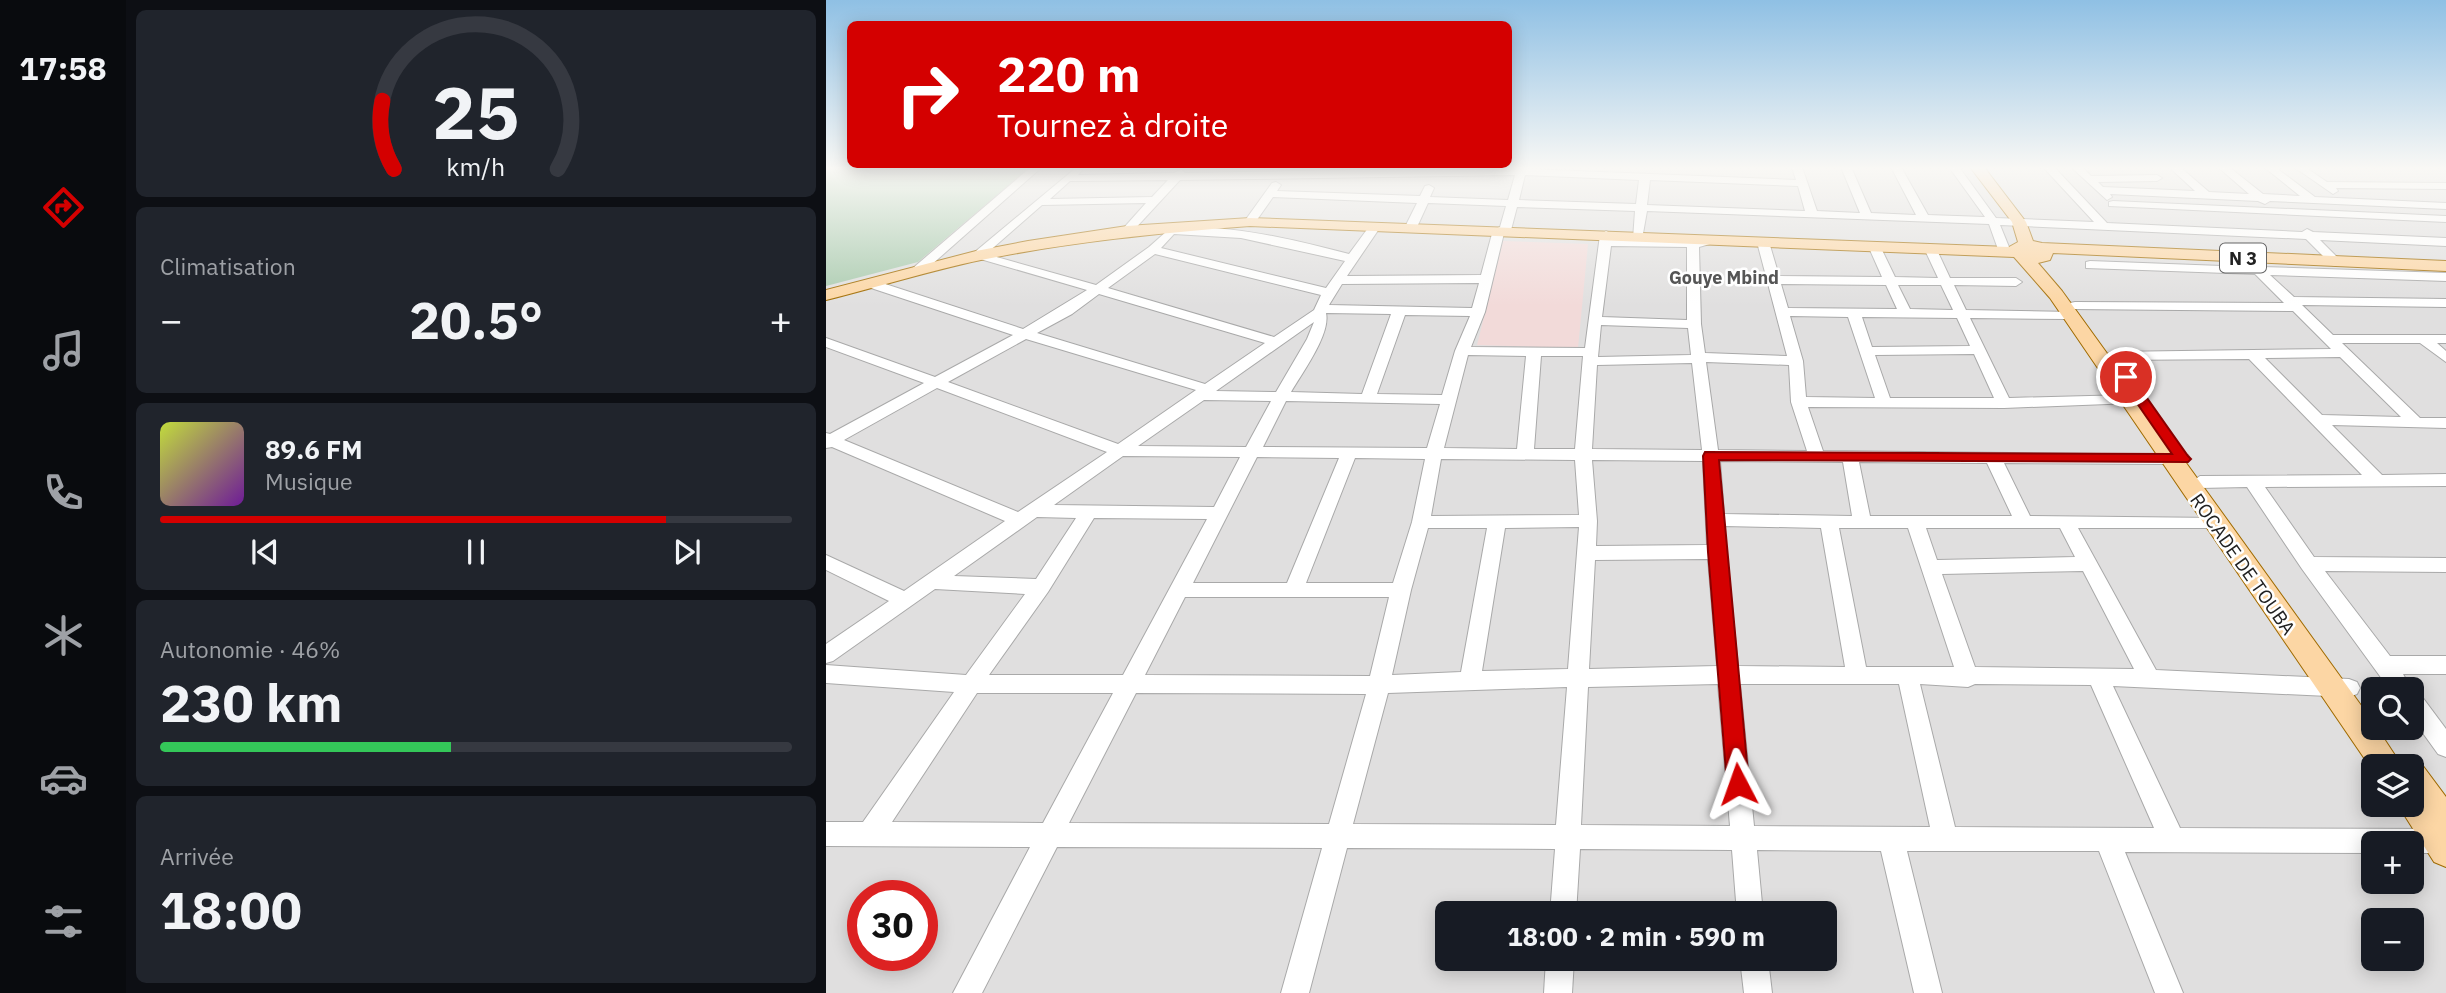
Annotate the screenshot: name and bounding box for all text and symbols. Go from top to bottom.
text: 220 m [997,42,1141,105]
text: 17:58 [19,47,107,89]
icon: right [882,49,973,140]
text: 25 [432,65,520,160]
text: Tournez à droite [997,104,1228,146]
text: km/h [447,150,505,183]
icon: directions [39,183,88,232]
road number: N 3 [2220,244,2266,272]
text: Climatisation [160,251,296,281]
district label: Gouye Mbind [1669,266,1779,289]
text: 20.5° [409,286,543,353]
text: − [160,295,183,344]
text: + [769,295,792,344]
icon: music [39,326,88,375]
pin [2096,347,2156,407]
icon: arrive [2107,358,2145,396]
text: 89.6 FM [265,432,363,466]
text: Musique [265,466,353,496]
icon: phone [39,468,88,517]
street label: ROCADE DE TOUBA [2185,489,2301,639]
icon: previous [246,533,284,571]
icon: pause [457,533,495,571]
icon: next [668,533,706,571]
icon: climate [39,611,88,660]
text: Autonomie · 46% [160,634,340,664]
text: 230 km [160,669,342,736]
map controls [2361,677,2424,971]
button: search [2361,677,2424,740]
position arrow [1701,747,1775,821]
icon: car [39,754,88,803]
button: layers [2361,754,2424,817]
button: + [2361,831,2424,894]
text: Arrivée [160,841,234,871]
text: 18:00 [160,876,302,943]
speed limit sign: 30 [847,880,938,971]
icon: filters [39,897,88,946]
button: − [2361,908,2424,971]
text: 18:00 · 2 min · 590 m [1507,919,1765,953]

